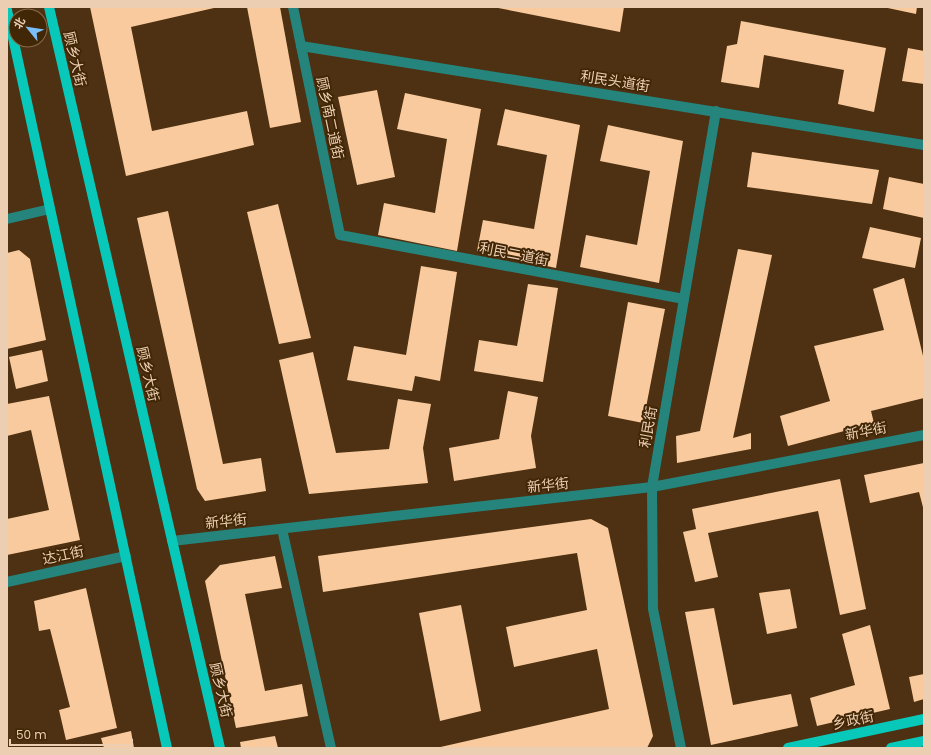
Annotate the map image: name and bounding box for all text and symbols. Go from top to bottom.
north arrow [8,8,48,48]
text: 北 [10,14,29,32]
street label: 顾乡大街 [59,29,91,89]
street label: 利民头道街 [579,66,651,96]
street label: 顾乡南二道街 [311,75,349,161]
street label: 利民二道街 [478,238,550,270]
street label: 顾乡大街 [132,344,164,404]
street label: 利民街 [635,405,661,449]
street label: 新华街 [843,417,889,445]
street label: 新华街 [526,473,570,497]
street label: 新华街 [204,509,248,533]
street label: 达江街 [40,541,86,569]
street label: 顾乡大街 [205,660,237,720]
street label: 乡政街 [830,706,876,734]
scale bar [10,721,132,747]
text: 50 m [16,726,47,743]

